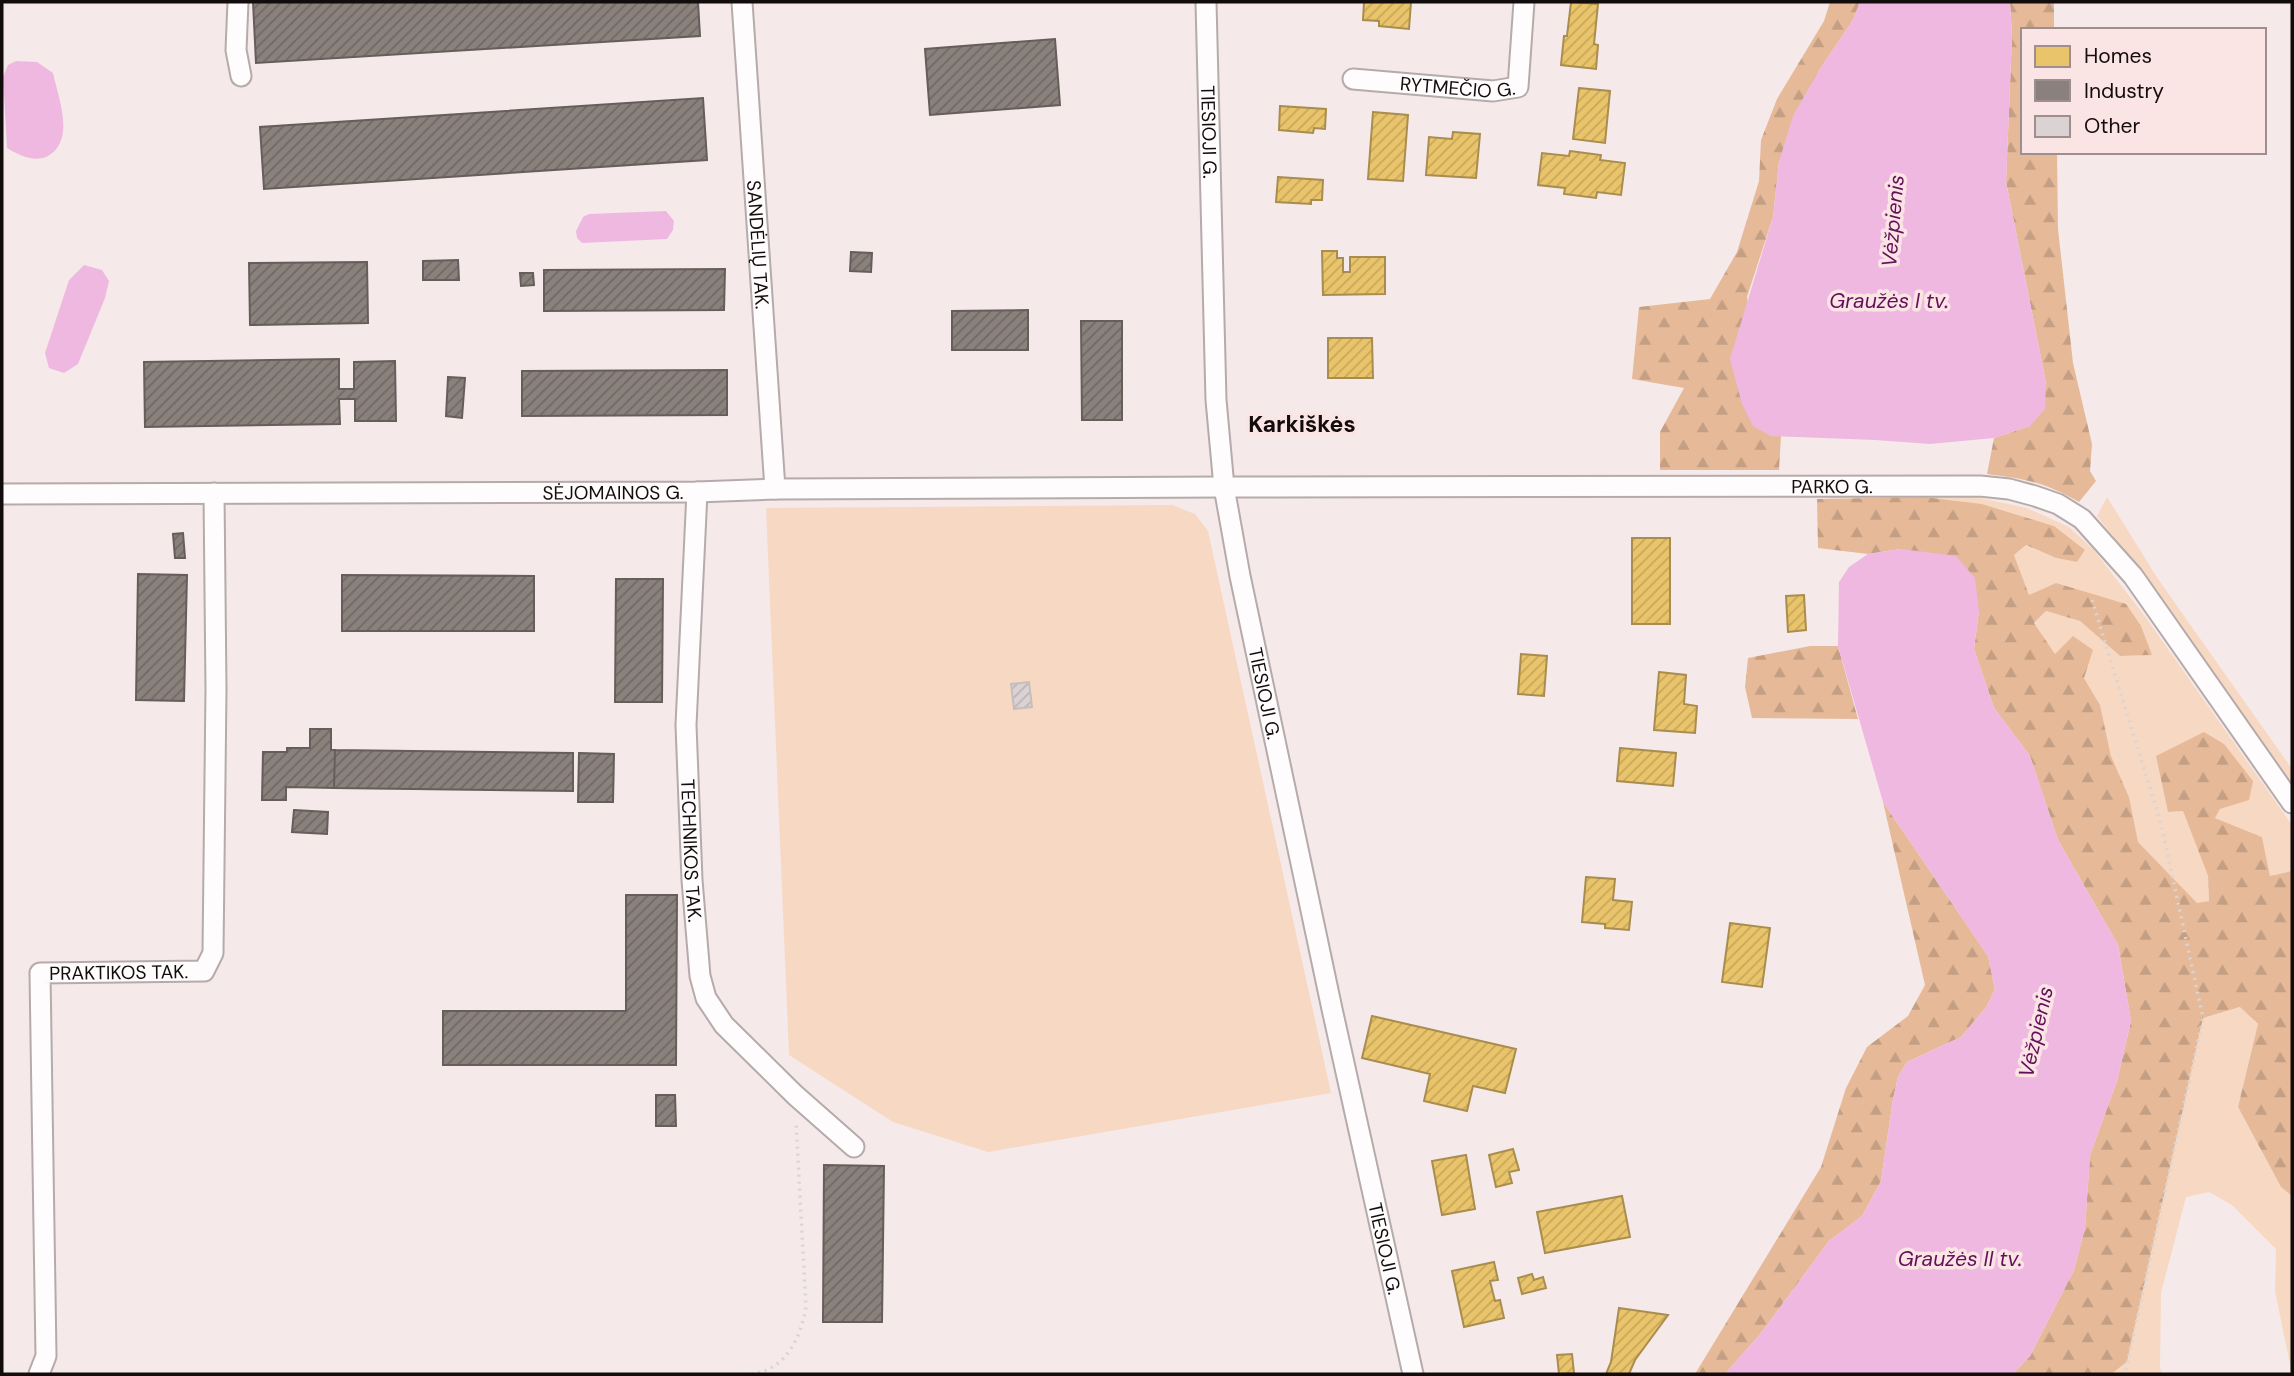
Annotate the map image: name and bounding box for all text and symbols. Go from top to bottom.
legend [2021,28,2266,154]
text: Homes [2084,42,2152,70]
street label: RYTMEČIO G. [1399,71,1517,104]
text: Industry [2084,77,2164,105]
street label: TIESIOJI G. [1196,85,1223,179]
text: Other [2084,112,2140,140]
water label: Vėžpienis [1875,174,1911,268]
street label: SANDĖLIŲ TAK. [742,179,775,310]
water label: Graužės I tv. [1829,287,1949,315]
district label: Karkiškės [1248,409,1356,439]
street label: PARKO G. [1791,474,1873,499]
street label: SĖJOMAINOS G. [542,480,684,505]
street label: TIESIOJI G. [1243,645,1287,742]
street label: TECHNIKOS TAK. [676,779,708,923]
street label: PRAKTIKOS TAK. [49,959,188,985]
water label: Vėžpienis [2012,984,2060,1080]
street label: TIESIOJI G. [1363,1200,1407,1297]
water label: Graužės II tv. [1898,1245,2022,1273]

